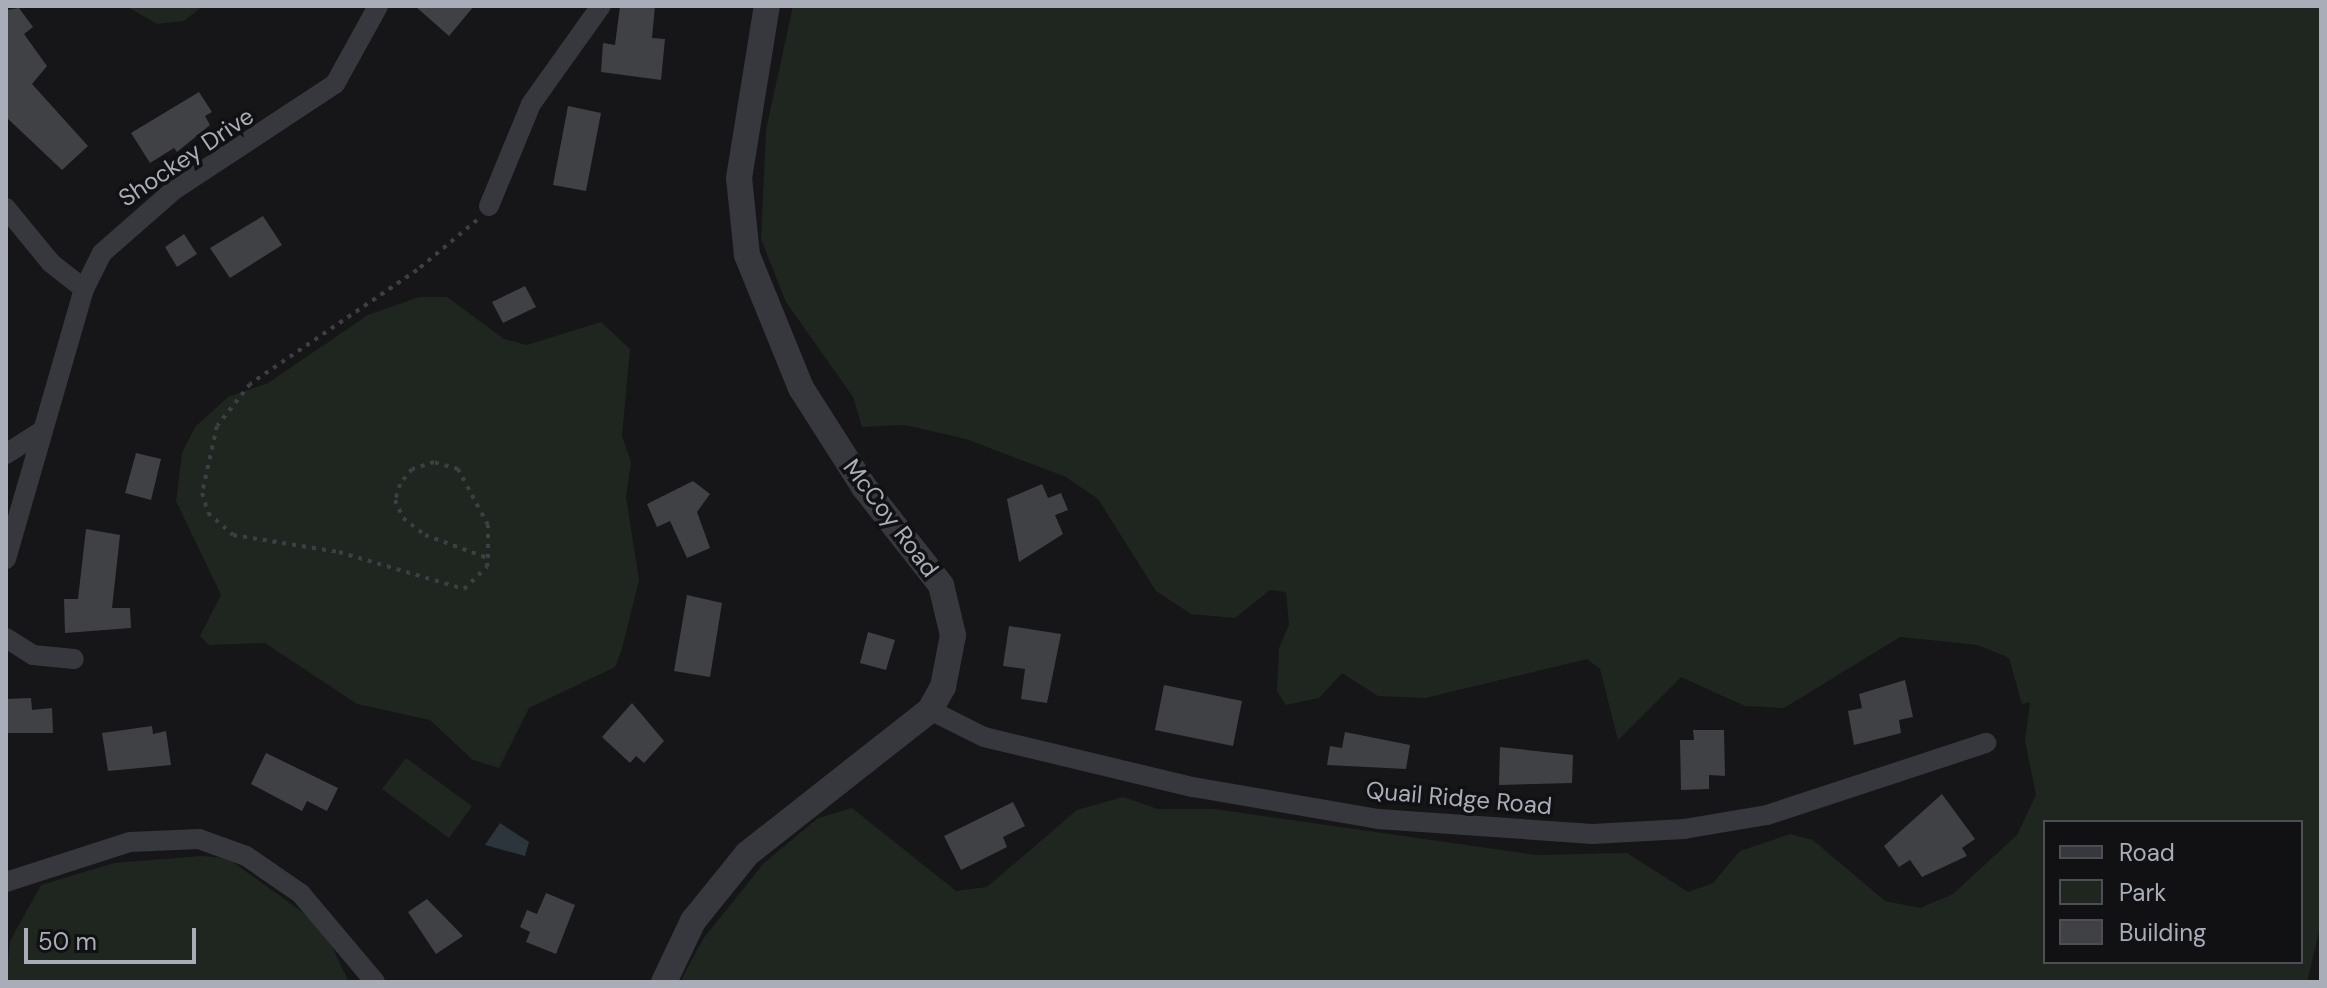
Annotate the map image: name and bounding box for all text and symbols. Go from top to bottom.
street label: Shockey Drive [113,101,259,213]
street label: McCoy Road [837,453,945,583]
street label: Quail Ridge Road [1365,776,1553,820]
legend [2043,820,2303,964]
text: Road [2119,837,2175,868]
text: Park [2119,877,2166,908]
scale bar [28,912,200,962]
text: Building [2119,917,2206,948]
text: 50 m [38,926,97,957]

